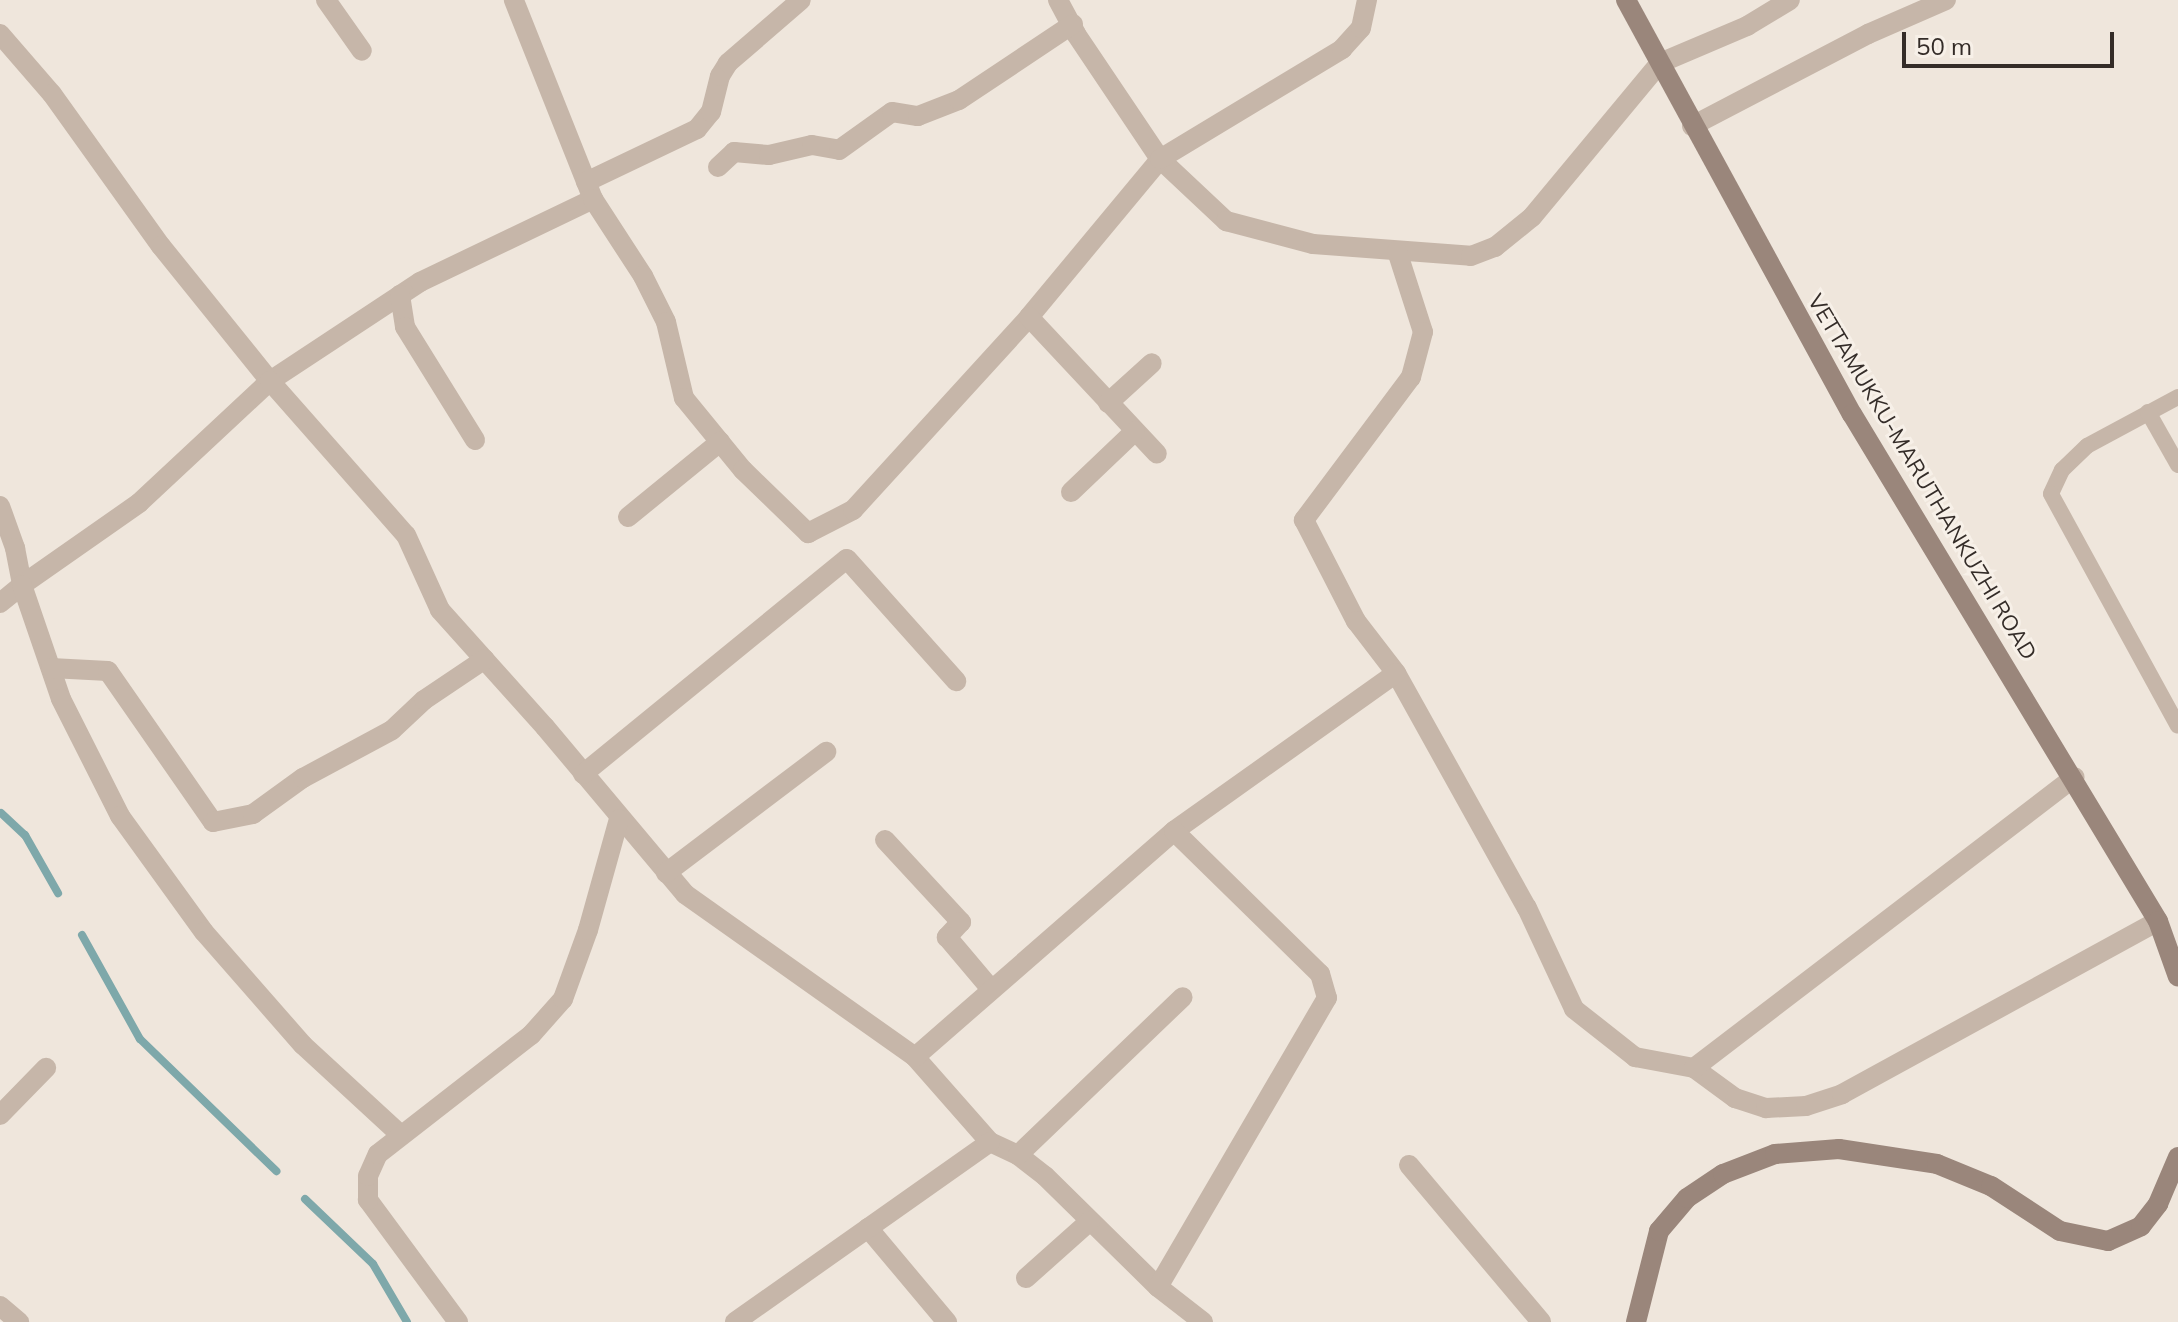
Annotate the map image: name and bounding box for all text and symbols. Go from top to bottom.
scale bar [1906,16,2118,66]
text: 50 m [1916,31,1972,61]
street label: VETTAMUKKU-MARUTHANKUZHI ROAD [1802,289,2042,665]

